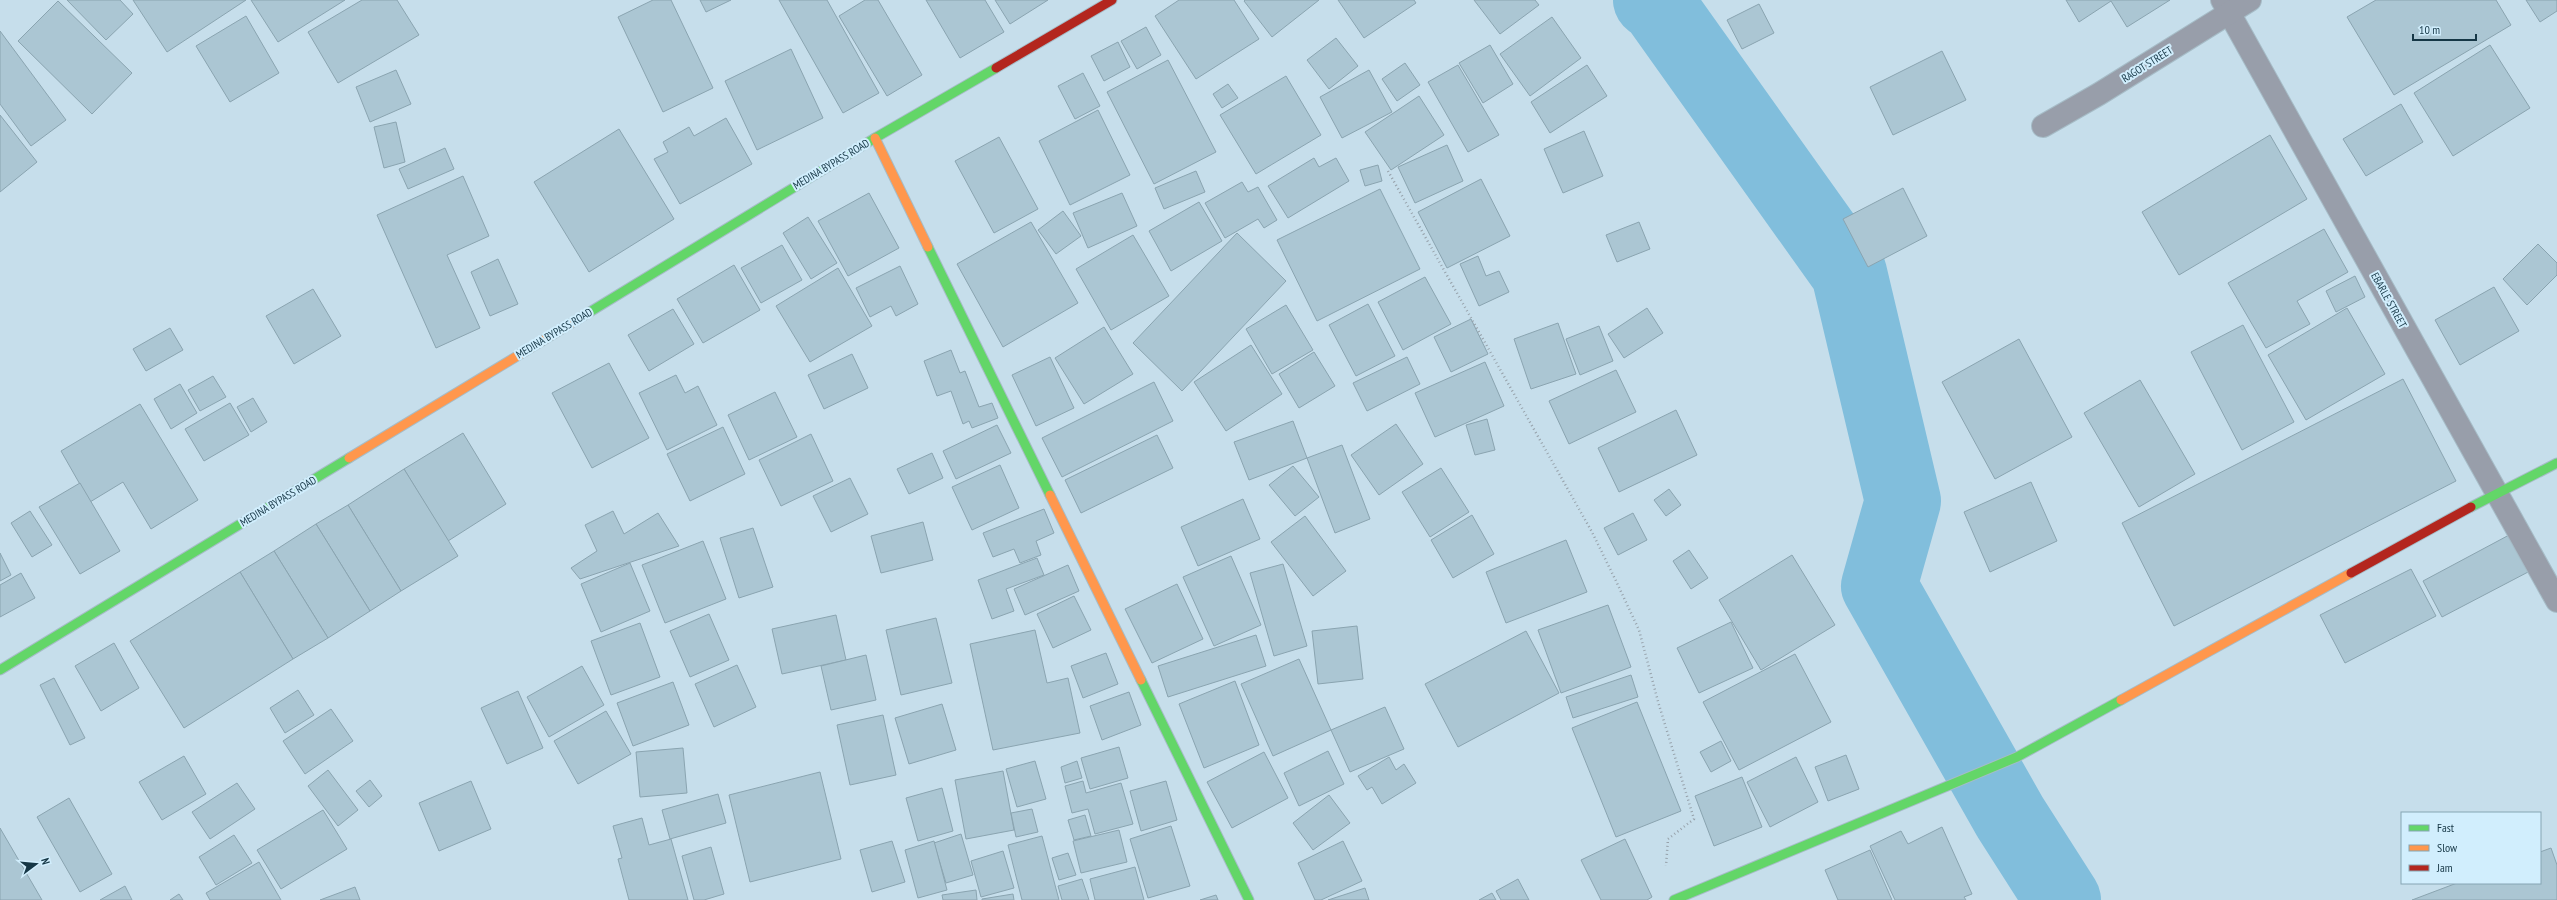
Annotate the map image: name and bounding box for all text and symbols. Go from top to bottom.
scale bar [2413,16,2476,42]
text: 10 m [2419,22,2440,37]
street label: RAGOT STREET [2119,43,2175,85]
street label: MEDINA BYPASS ROAD [790,136,872,192]
street label: EBARLE STREET [2368,270,2410,330]
street label: MEDINA BYPASS ROAD [513,305,595,361]
street label: MEDINA BYPASS ROAD [237,473,319,529]
legend [2401,812,2541,884]
text: Fast [2437,820,2455,835]
text: Slow [2437,840,2458,855]
north arrow [16,844,56,884]
text: N [38,856,53,866]
text: Jam [2436,860,2453,875]

